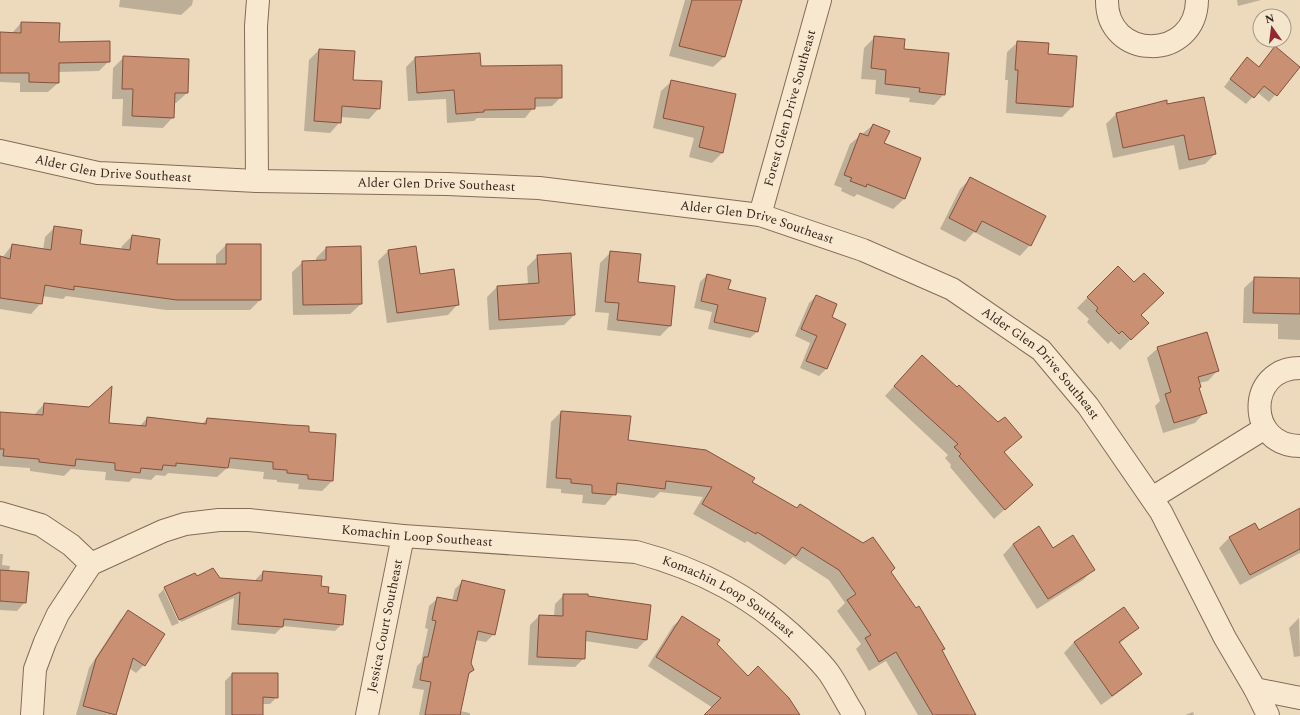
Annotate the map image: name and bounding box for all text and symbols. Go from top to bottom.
north arrow [1252,8,1292,48]
text: N [1263,9,1276,28]
street label: Forest Glen Drive Southeast [758,27,821,189]
street label: Alder Glen Drive Southeast [33,149,192,188]
street label: Alder Glen Drive Southeast [357,173,516,197]
street label: Alder Glen Drive Southeast [679,195,837,250]
street label: Alder Glen Drive Southeast [977,302,1105,424]
street label: Komachin Loop Southeast [340,520,494,552]
street label: Komachin Loop Southeast [659,550,800,643]
street label: Jessica Court Southeast [362,557,408,694]

